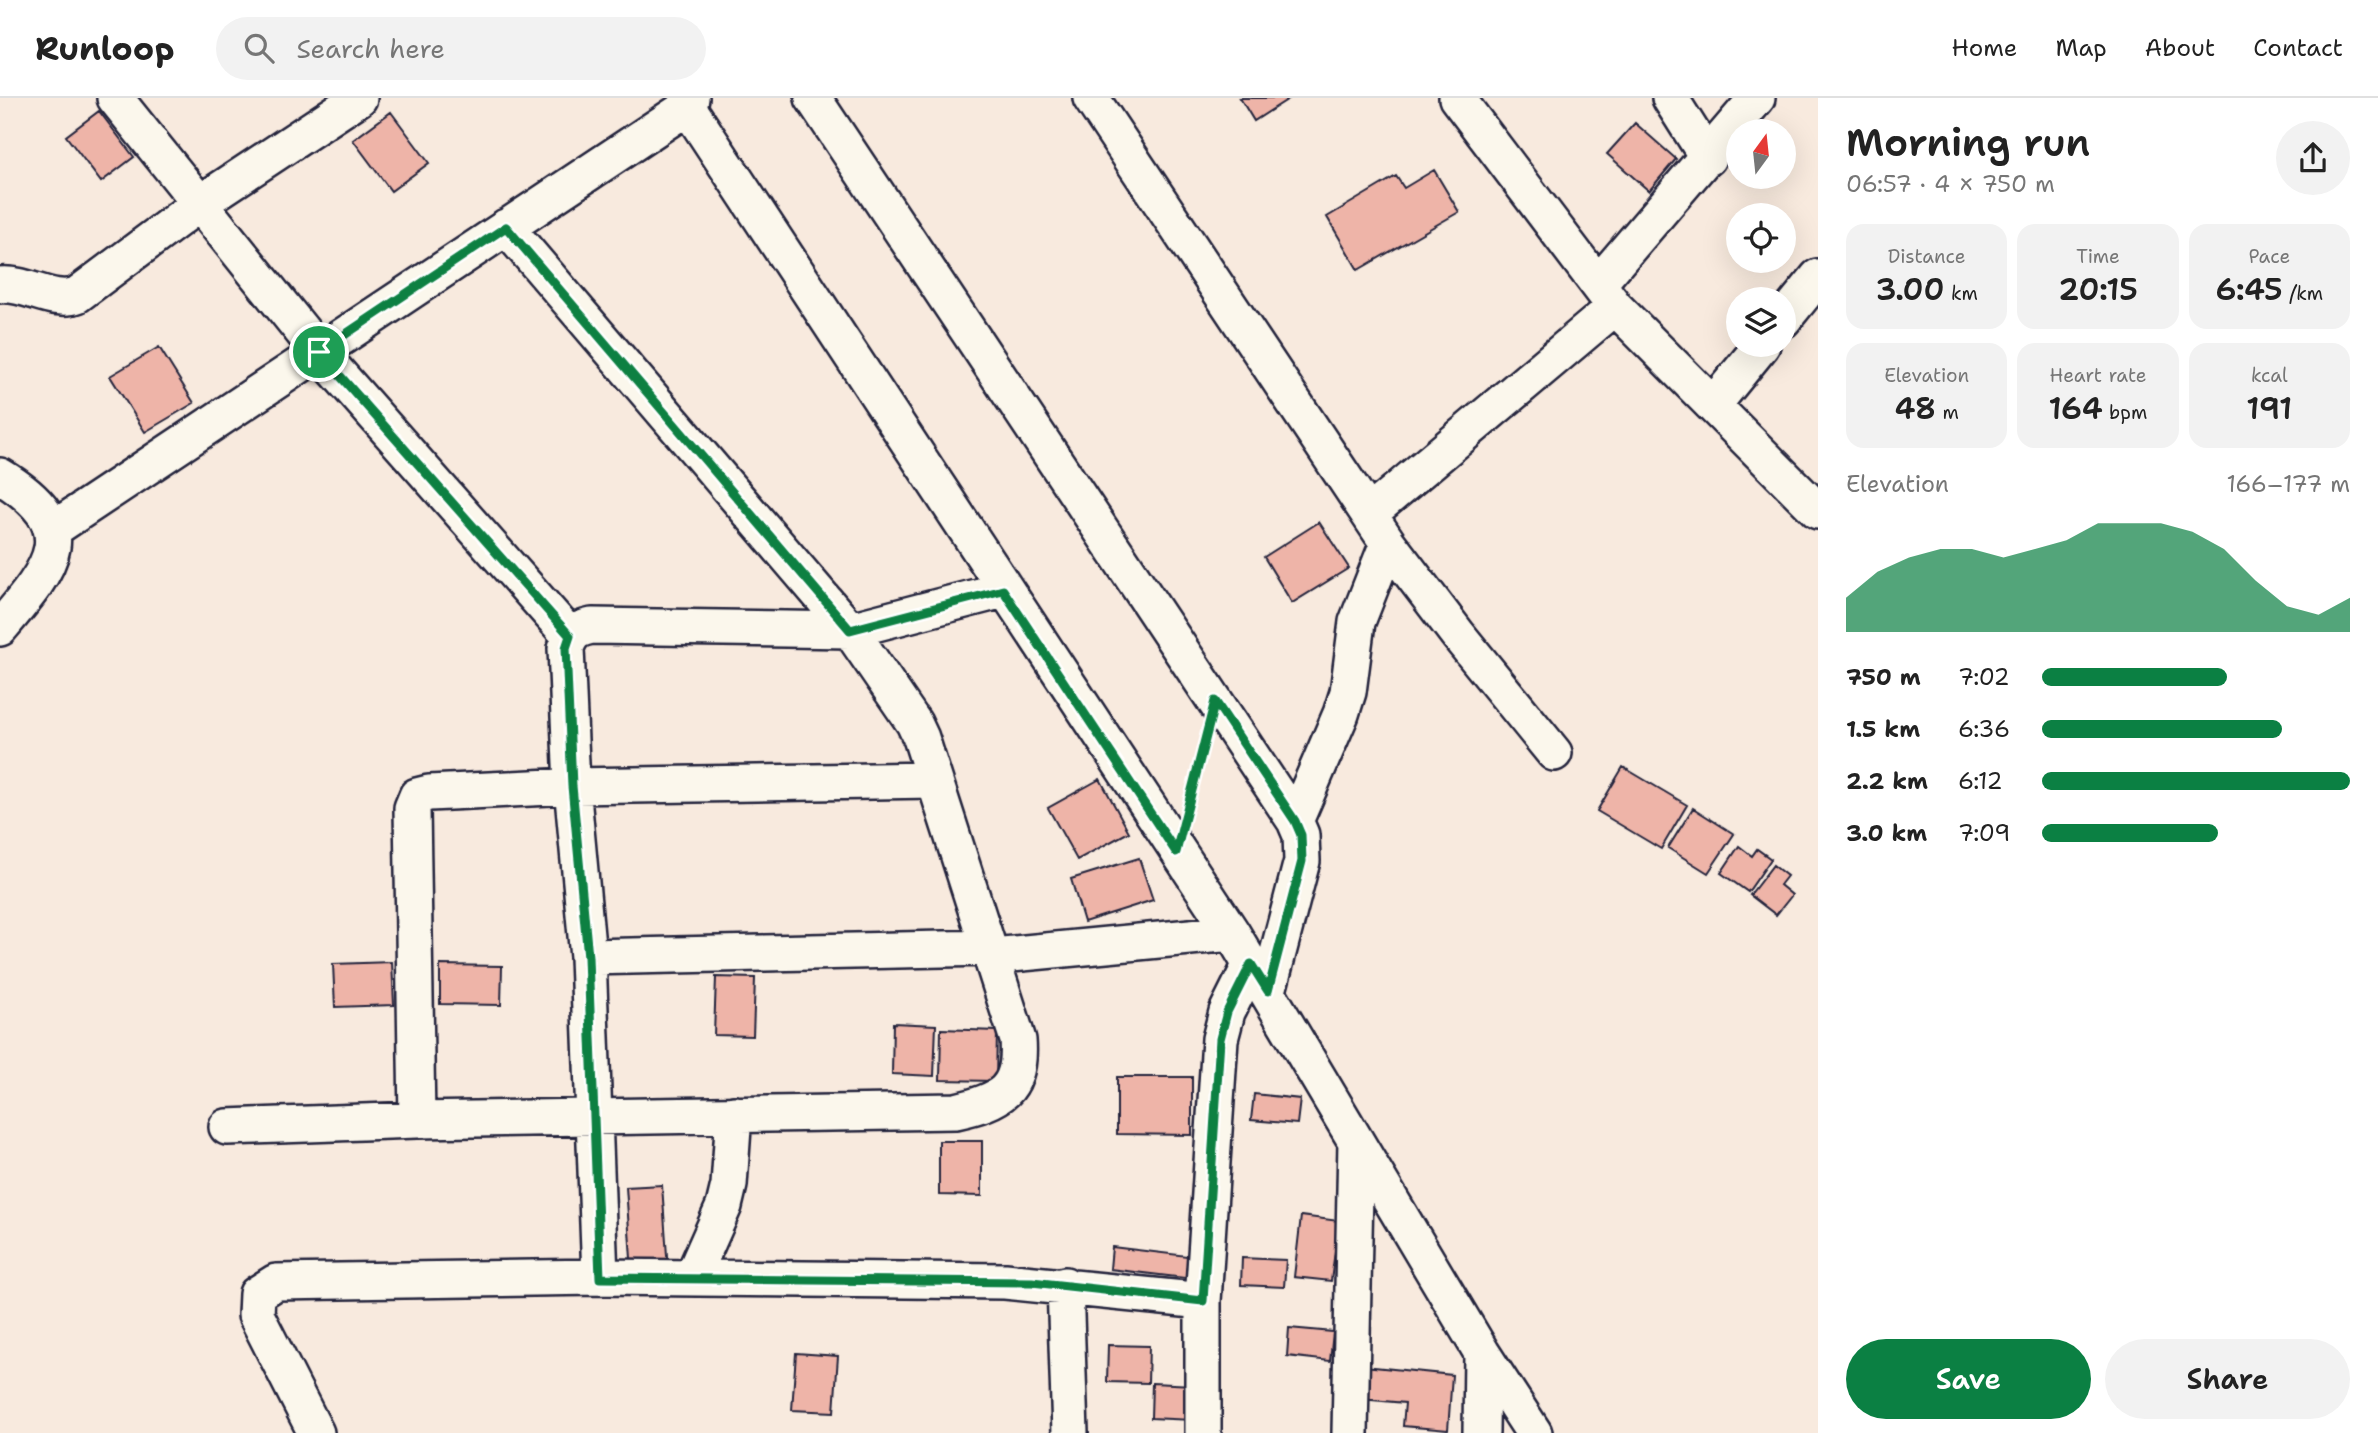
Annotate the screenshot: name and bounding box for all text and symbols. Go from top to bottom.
search box [216,17,706,80]
text: Runloop [35,26,174,71]
icon: search [240,29,278,67]
text: Search here [296,31,445,66]
text: Home [1951,32,2017,64]
text: Map [2055,32,2107,64]
text: About [2145,32,2215,64]
text: Contact [2253,32,2343,64]
text: Morning run [1846,117,2090,168]
north arrow [1726,119,1796,189]
map controls [1726,119,1796,357]
button: share [2276,121,2350,195]
text: 06:57 · 4 × 750 m [1846,169,2055,199]
button: locate [1726,203,1796,273]
text: Distance [1888,244,1966,269]
text: Time [2076,244,2120,269]
text: Pace [2248,244,2290,269]
text: 3.00 [1875,269,1944,310]
text: 20:15 [2058,269,2138,310]
text: 6:45 [2216,269,2283,310]
text: km [1944,281,1978,306]
text: /km [2283,281,2323,306]
button: layers [1726,287,1796,357]
pin [289,322,349,382]
icon: arrive [300,333,338,371]
text: Elevation [1884,363,1969,388]
text: Heart rate [2050,363,2146,388]
text: kcal [2251,363,2288,388]
text: 48 [1894,388,1936,429]
text: 164 [2049,388,2103,429]
text: 191 [2246,388,2292,429]
text: m [1936,400,1959,425]
text: bpm [2103,400,2147,425]
text: Elevation [1846,469,1949,499]
text: 166–177 m [2227,469,2350,499]
text: 750 m [1846,662,1921,692]
text: 7:02 [1958,662,2010,692]
text: 1.5 km [1846,714,1920,744]
text: 6:36 [1958,714,2010,744]
text: 2.2 km [1846,766,1928,796]
text: 6:12 [1958,766,2003,796]
text: 3.0 km [1846,818,1927,848]
text: 7:09 [1958,818,2010,848]
button: Save [1846,1339,2091,1419]
button: Share [2105,1339,2350,1419]

